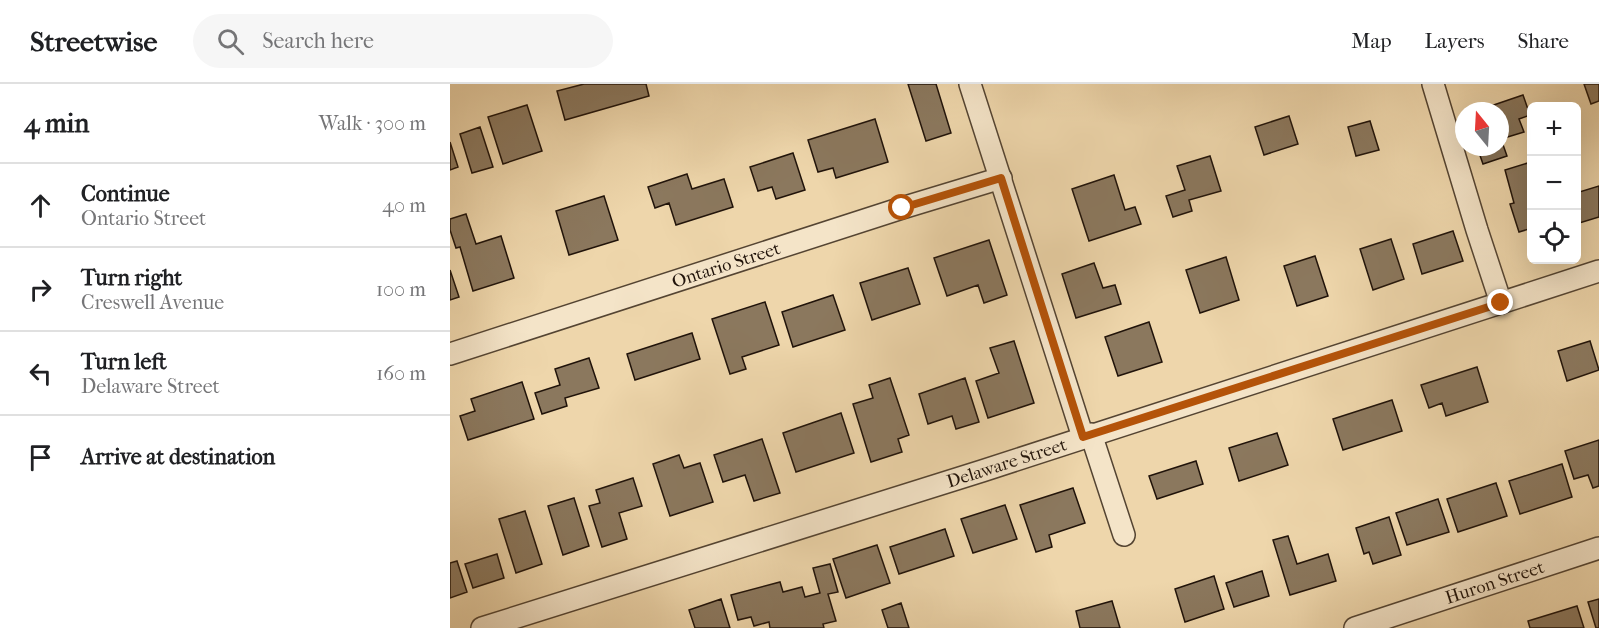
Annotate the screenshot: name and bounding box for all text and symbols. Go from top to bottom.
search box [193,14,613,68]
text: Streetwise [30,25,157,58]
icon: search [214,25,247,58]
text: Search here [262,28,374,54]
text: Map [1351,29,1392,53]
text: Layers [1425,29,1484,53]
text: Share [1517,29,1569,53]
north arrow [1455,102,1509,156]
map controls [1527,102,1581,264]
button: + [1527,102,1581,156]
text: 4 min [24,108,89,139]
text: Walk · 300 m [319,112,426,135]
button: − [1527,156,1581,210]
text: Continue [81,181,170,207]
icon: ahead [24,189,57,222]
text: 40 m [382,194,426,217]
route start [888,194,914,220]
text: Ontario Street [81,207,206,230]
button: locate [1527,210,1581,264]
street label: Ontario Street [669,237,783,292]
text: Turn right [81,265,182,291]
icon: right [24,273,57,306]
text: 100 m [376,278,426,301]
route end [1487,289,1513,315]
text: Creswell Avenue [81,291,224,314]
text: Turn left [81,349,167,375]
icon: left [24,357,57,390]
text: 160 m [376,362,426,385]
text: Delaware Street [81,375,220,398]
street label: Delaware Street [944,434,1070,492]
icon: arrive [24,441,57,474]
text: Arrive at destination [81,444,275,470]
street label: Huron Street [1443,556,1547,608]

